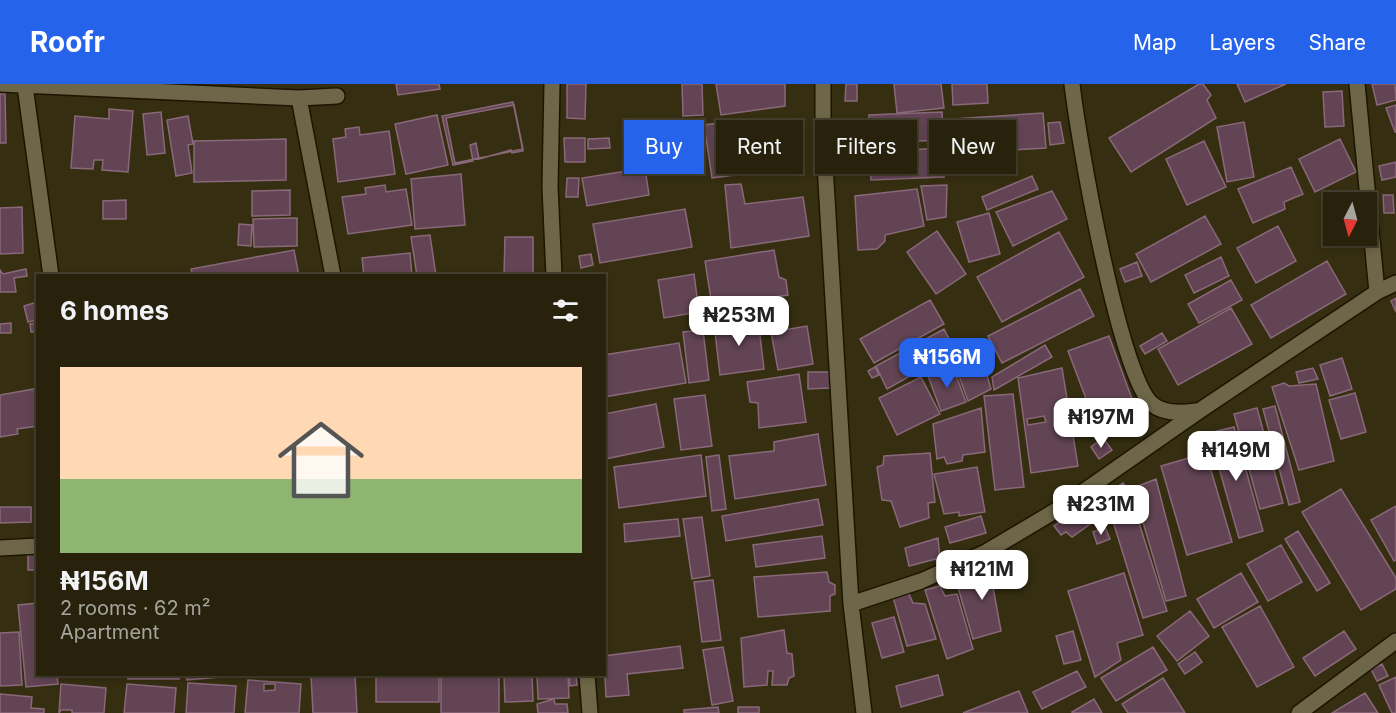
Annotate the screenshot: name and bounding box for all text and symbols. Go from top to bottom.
text: Roofr [30,25,105,59]
text: Map [1133,30,1177,55]
text: Layers [1210,30,1276,55]
text: Share [1309,30,1366,55]
chip: Buy [624,120,704,174]
chip: Rent [716,120,803,174]
chip: Filters [815,120,917,174]
chip: New [929,120,1016,174]
north arrow [1323,192,1377,246]
map controls [1323,192,1377,246]
icon: filters [549,294,582,327]
text: 6 homes [60,295,169,326]
pin: ₦253M [697,296,781,347]
text: ₦253M [703,303,775,327]
pin: ₦156M [905,338,989,389]
text: ₦156M [913,345,981,369]
pin: ₦197M [1059,398,1143,449]
text: ₦197M [1068,405,1134,429]
icon: home [267,406,375,514]
pin: ₦149M [1194,431,1278,482]
text: ₦149M [1202,438,1270,462]
pin: ₦231M [1059,485,1143,536]
text: ₦231M [1067,492,1135,516]
pin: ₦121M [940,550,1024,601]
text: ₦121M [950,557,1014,581]
text: ₦156M [60,565,149,596]
text: 2 rooms · 62 m² [60,596,211,620]
text: Apartment [60,620,159,644]

